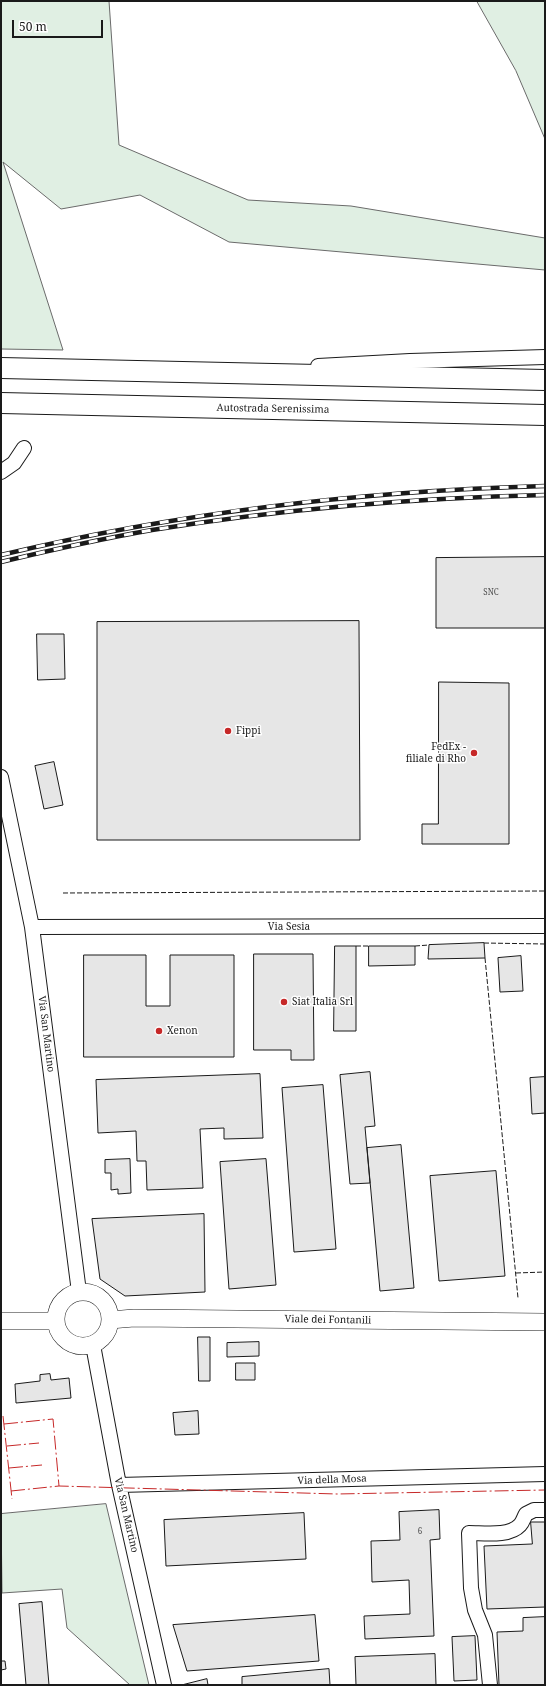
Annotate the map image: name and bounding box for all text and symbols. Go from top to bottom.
scale bar [14,12,105,38]
text: 50 m [19,18,47,35]
street label: Autostrada Serenissima [216,402,330,416]
house number: SNC [483,588,499,598]
place label: Fippi [236,725,261,737]
marker: Fippi [223,726,233,736]
place label: FedEx - filiale di Rho [406,741,466,764]
marker: FedEx - filiale di Rho [469,748,479,758]
street label: Via Sesia [268,921,310,933]
street label: Via San Martino [35,995,57,1073]
place label: Siat Italia Srl [292,996,353,1008]
marker: Siat Italia Srl [279,997,289,1007]
place label: Xenon [167,1025,198,1037]
marker: Xenon [154,1026,164,1036]
street label: Viale dei Fontanili [285,1313,371,1327]
street label: Via della Mosa [297,1473,367,1487]
street label: Via San Martino [111,1476,141,1554]
house number: 6 [418,1527,422,1537]

